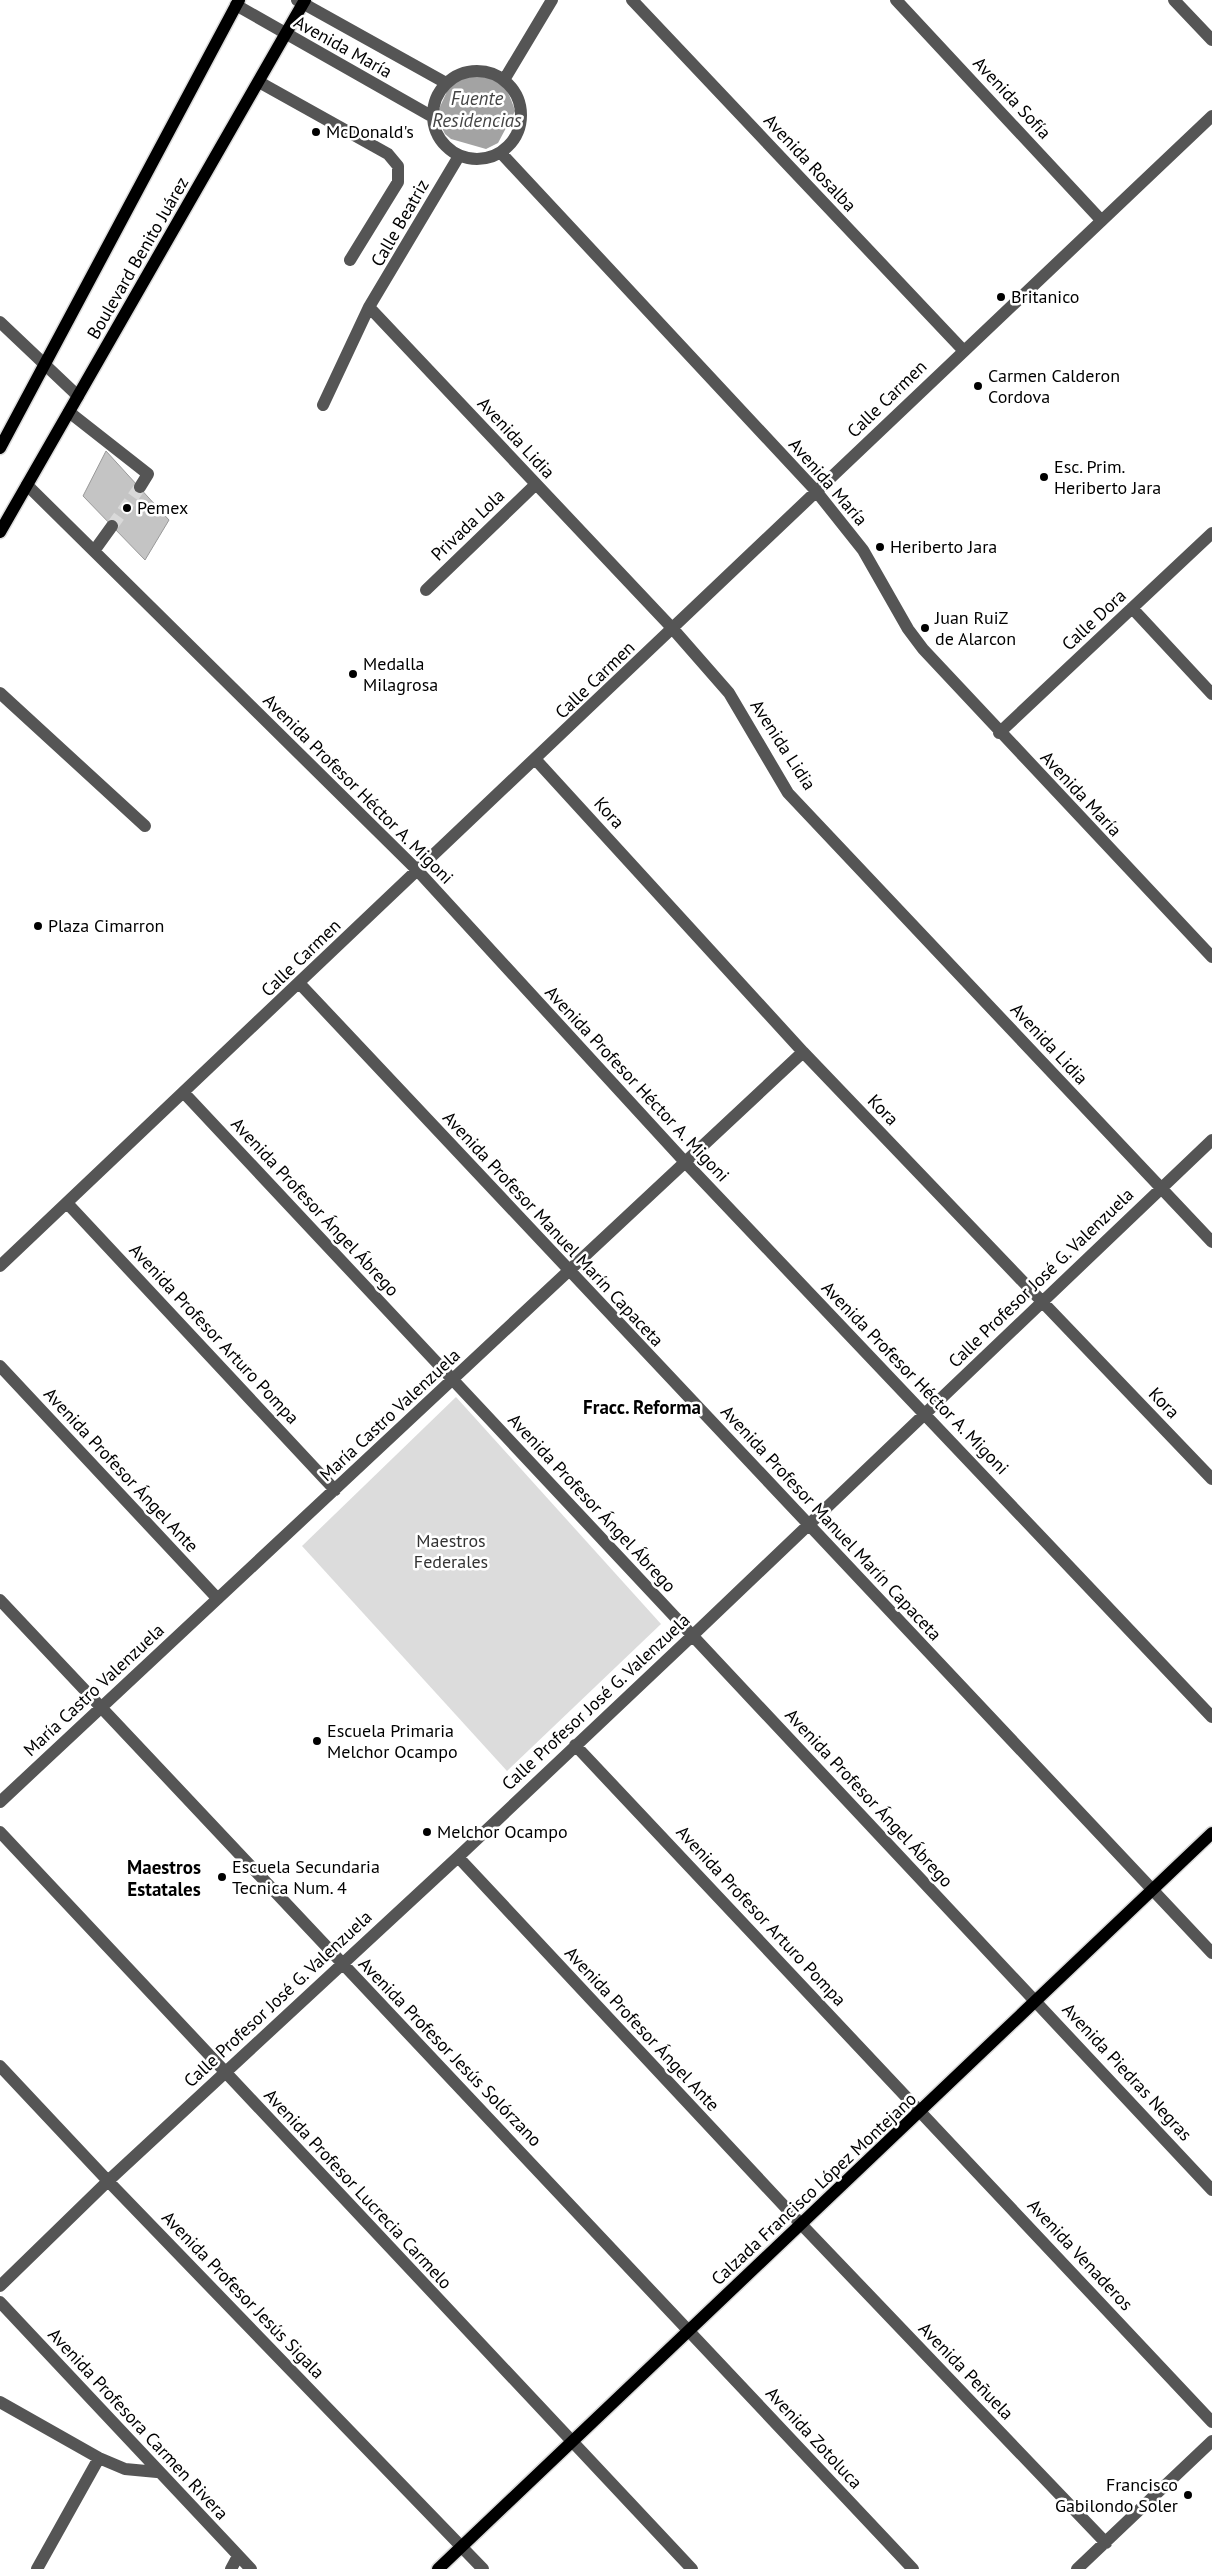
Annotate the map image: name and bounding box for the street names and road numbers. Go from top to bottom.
street label: Avenida María [290,10,396,83]
street label: Avenida Sofía [968,52,1056,144]
street label: Avenida Rosalba [759,109,862,216]
street label: Boulevard Benito Juárez [82,172,193,343]
street label: Calle Beatriz [365,175,434,271]
street label: Calle Carmen [842,355,931,442]
street label: Avenida Lidia [473,392,560,483]
street label: Avenida María [784,433,873,530]
street label: Privada Lola [426,484,509,565]
street label: Calle Dora [1057,584,1131,655]
street label: Calle Carmen [550,636,639,723]
street label: Avenida Profesor Héctor A. Migoni [258,689,458,889]
street label: Avenida Lidia [746,695,821,794]
street label: Avenida María [1036,746,1127,841]
street label: Kora [589,792,630,833]
street label: Calle Carmen [256,914,345,1001]
street label: Avenida Profesor Héctor A. Migoni [540,981,734,1187]
street label: Avenida Lidia [1006,998,1093,1089]
street label: Kora [863,1089,904,1130]
street label: Avenida Profesor Manuel Marín Capaceta [438,1106,669,1351]
street label: Avenida Profesor Ángel Ábrego [226,1112,404,1301]
street label: Calle Profesor José G. Valenzuela [943,1183,1138,1372]
street label: Avenida Profesor Arturo Pompa [125,1238,304,1429]
street label: Avenida Profesor Héctor A. Migoni [817,1276,1014,1479]
street label: María Castro Valenzuela [315,1343,465,1486]
street label: Avenida Profesor Ángel Ante [39,1382,204,1557]
street label: Kora [1144,1382,1185,1423]
street label: Avenida Profesor Manuel Marín Capaceta [716,1400,947,1645]
street label: Avenida Profesor Ángel Ábrego [503,1408,681,1597]
street label: Calle Profesor José G. Valenzuela [497,1608,695,1795]
street label: María Castro Valenzuela [19,1618,169,1761]
street label: Avenida Profesor Ángel Ábrego [780,1703,958,1892]
street label: Avenida Profesor Arturo Pompa [672,1820,851,2011]
street label: Calle Profesor José G. Valenzuela [179,1905,377,2092]
street label: Avenida Profesor Ángel Ante [560,1941,725,2116]
street label: Avenida Profesor Jesús Solórzano [354,1952,547,2151]
street label: Avenida Piedras Negras [1058,1998,1197,2145]
street label: Avenida Profesor Lucrecia Carmelo [259,2084,457,2294]
street label: Calzada Francisco López Montejano [706,2087,921,2290]
street label: Avenida Venaderos [1023,2194,1138,2315]
street label: Avenida Profesor Jesús Sigala [157,2206,330,2383]
street label: Avenida Peñuela [914,2317,1019,2424]
street label: Avenida Profesora Carmen Rivera [43,2323,233,2524]
street label: Avenida Zotoluca [761,2382,868,2494]

